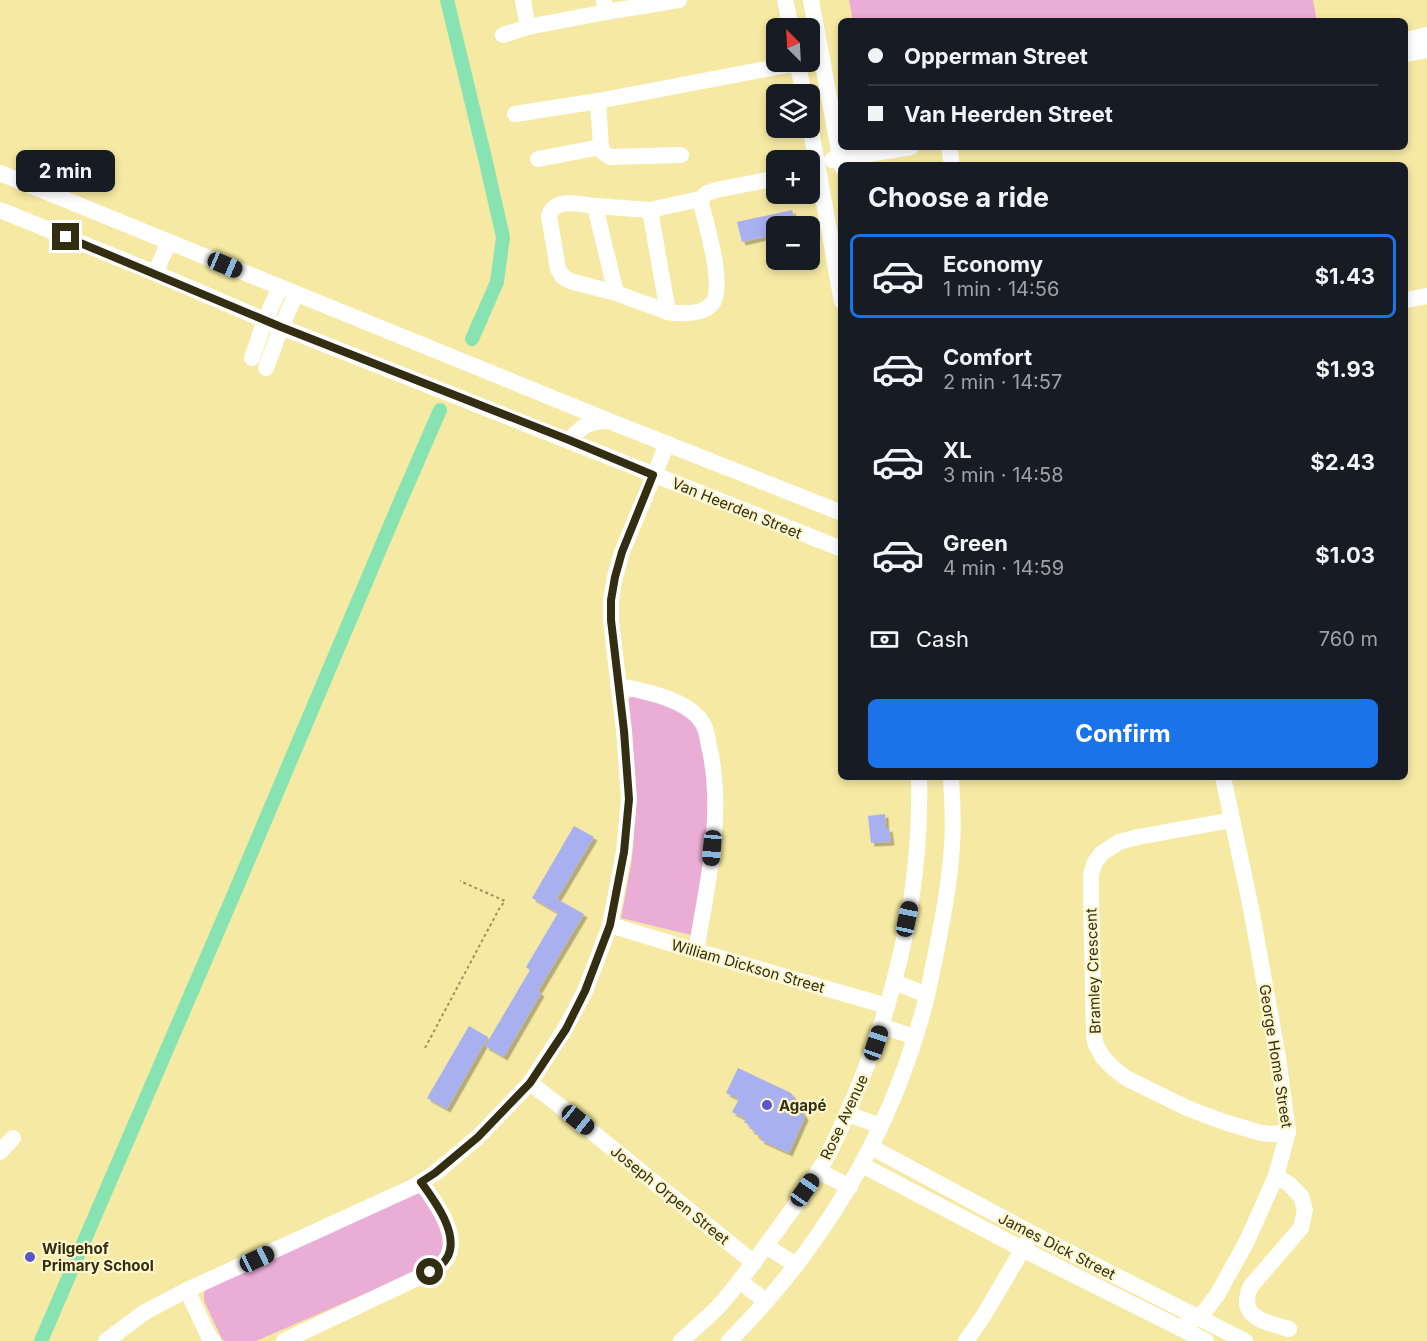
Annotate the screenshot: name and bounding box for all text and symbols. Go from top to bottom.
north arrow [766,18,820,72]
map controls [766,18,820,270]
text: Opperman Street [904,43,1088,69]
button: layers [766,84,820,138]
text: Van Heerden Street [904,101,1113,127]
callout: 2 min [16,150,116,192]
button: + [766,150,820,204]
text: 2 min [39,159,92,183]
text: Choose a ride [868,181,1049,214]
button: − [766,216,820,270]
route end [52,223,79,250]
icon: car [871,249,925,303]
car [205,250,245,280]
text: Economy [943,251,1043,277]
text: $1.43 [1315,263,1375,289]
text: 1 min · 14:56 [943,277,1059,301]
icon: car [871,342,925,396]
text: Comfort [943,344,1032,370]
text: $1.93 [1316,356,1375,382]
text: 2 min · 14:57 [943,370,1062,394]
icon: car [871,435,925,489]
text: XL [943,437,972,463]
text: $2.43 [1310,449,1375,475]
text: 3 min · 14:58 [943,463,1064,487]
street label: Van Heerden Street [669,473,805,543]
icon: car [871,528,925,582]
text: Green [943,530,1008,556]
text: $1.03 [1315,542,1375,568]
text: 4 min · 14:59 [943,556,1064,580]
icon: cash [868,623,901,656]
text: Cash [916,626,969,652]
text: 760 m [1319,627,1378,651]
button: Confirm [868,699,1378,768]
car [701,829,723,867]
car [894,900,920,938]
street label: Bramley Crescent [1081,908,1105,1034]
street label: William Dickson Street [669,935,827,997]
street label: George Home Street [1255,983,1297,1129]
car [862,1023,890,1063]
street label: Rose Avenue [816,1071,872,1163]
place label: Agapé [779,1096,826,1115]
marker: Agapé [760,1098,774,1112]
car [558,1102,598,1138]
street label: Joseph Orpen Street [607,1141,733,1249]
car [787,1170,823,1210]
street label: James Dick Street [995,1208,1119,1284]
place label: Wilgehof Primary School [42,1239,154,1275]
car [237,1243,277,1275]
marker: Wilgehof Primary School [23,1250,37,1264]
route start [416,1258,443,1285]

